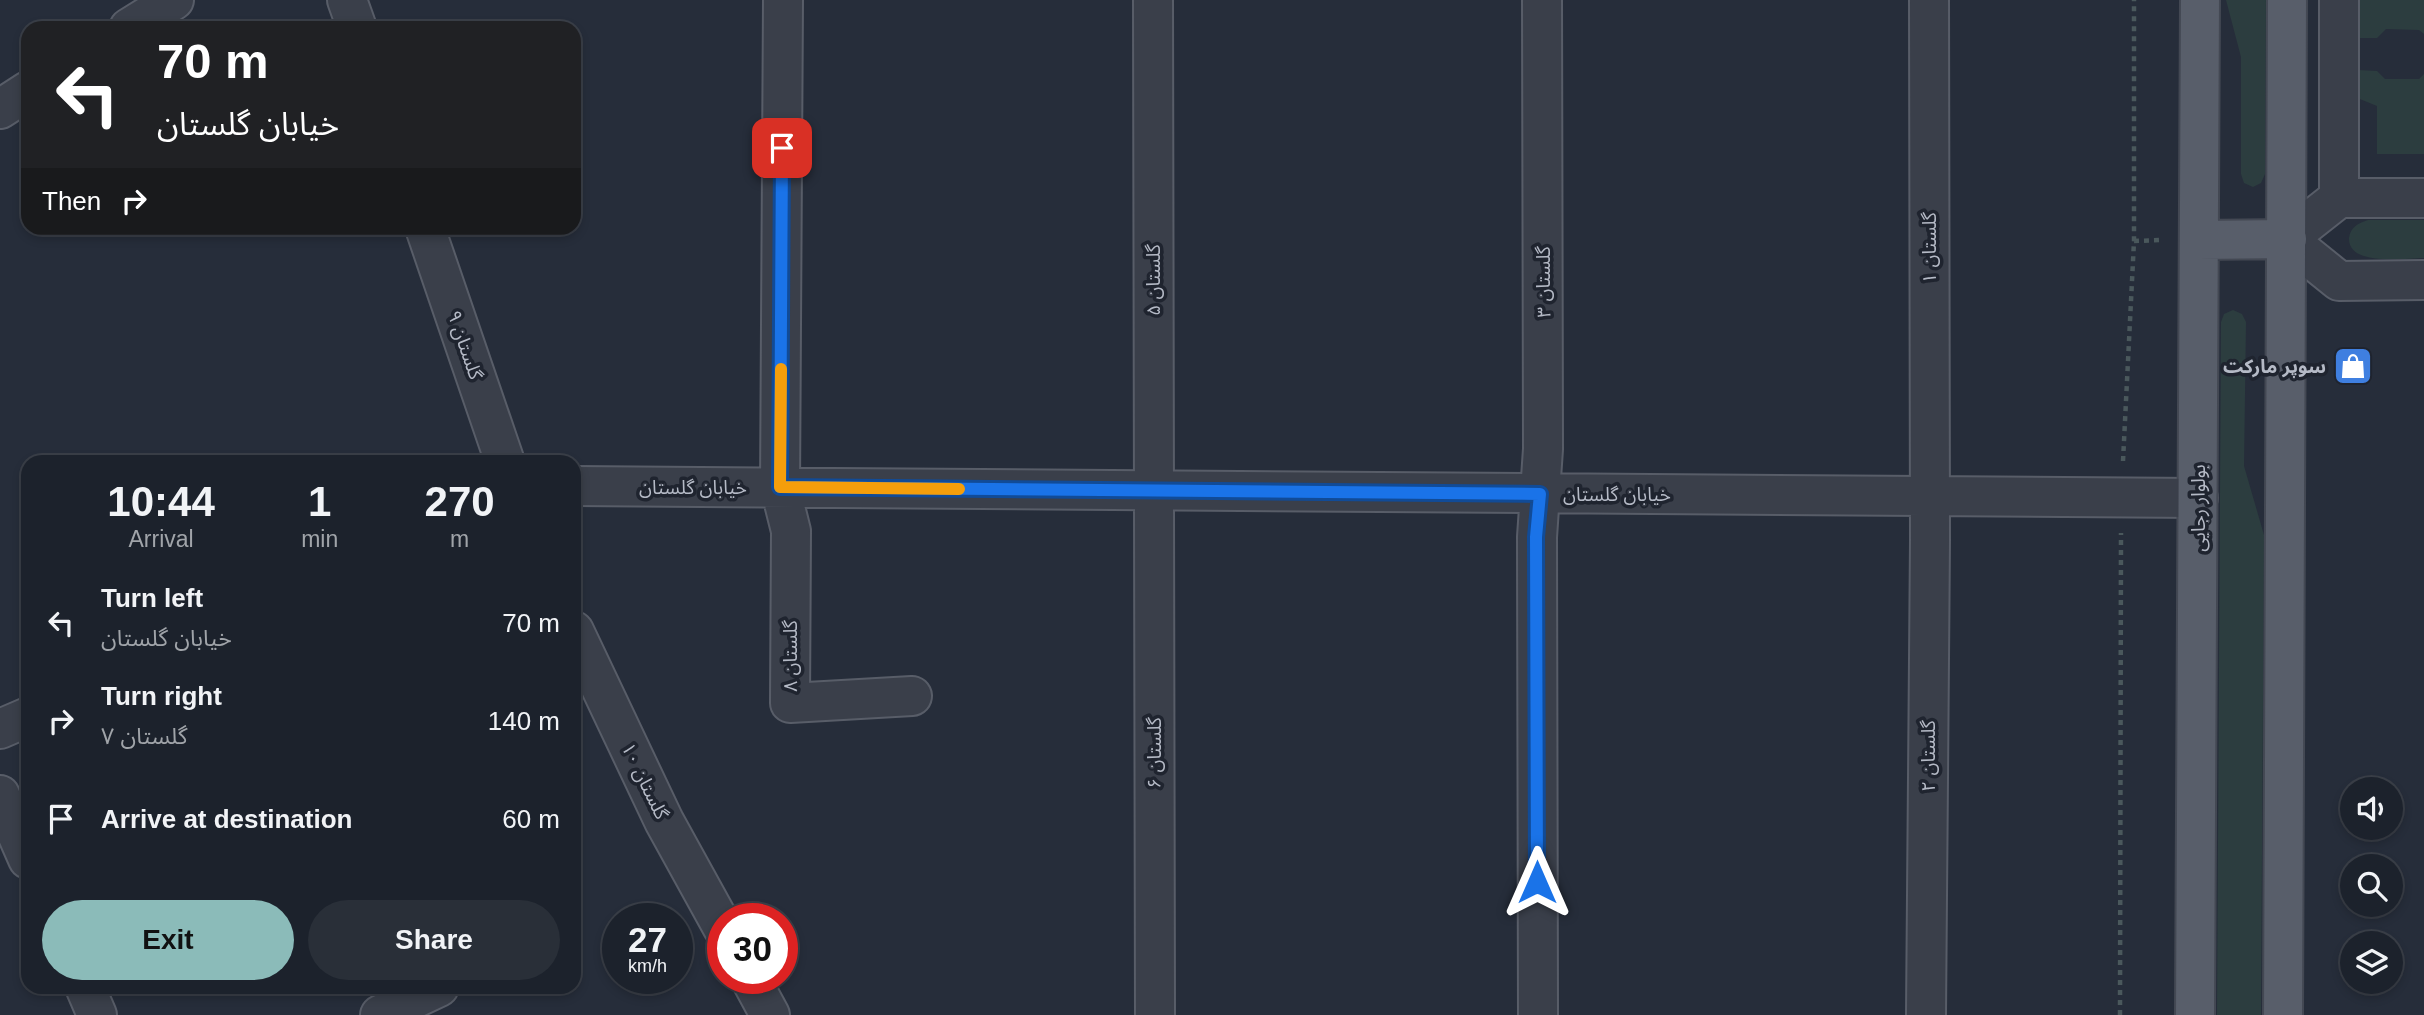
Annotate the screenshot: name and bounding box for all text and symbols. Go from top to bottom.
text: 70 m [157,34,269,88]
icon: left [42,49,133,140]
text: خیابان گلستان [157,106,339,142]
pin [752,118,812,178]
icon: arrive [763,129,801,167]
icon: right [115,182,153,220]
text: Then [42,186,101,216]
street label: گلستان ۱ [1919,211,1940,284]
street label: گلستان ۵ [1143,243,1164,316]
street label: گلستان ۳ [1533,245,1554,318]
street label: گلستان ۹ [443,308,487,383]
shop icon: سوپر مارکت [2332,345,2374,387]
place label: سوپر مارکت [2223,356,2326,378]
street label: بولوار رجایی [2188,464,2210,552]
street label: خیابان گلستان [639,477,747,498]
text: 10:44 [107,478,215,525]
text: 1 [308,478,331,525]
text: 270 [425,478,495,525]
street label: خیابان گلستان [1563,484,1671,505]
text: Arrival [128,526,194,552]
text: min [301,526,338,552]
text: m [450,526,469,552]
text: Turn left [101,583,203,613]
icon: left [42,604,80,642]
text: 70 m [502,608,560,638]
street label: گلستان ۸ [780,619,801,692]
text: خیابان گلستان [101,625,232,651]
text: Turn right [101,681,222,711]
icon: right [42,702,80,740]
text: 140 m [488,706,560,736]
street label: گلستان ۶ [1144,716,1165,789]
street label: گلستان ۲ [1918,719,1939,792]
text: گلستان ۷ [101,723,188,749]
street label: گلستان ۱۰ [618,739,673,824]
map controls [2340,777,2403,994]
button: sound [2340,777,2403,840]
icon: arrive [42,800,80,838]
text: Arrive at destination [101,804,352,834]
text: 60 m [502,804,560,834]
position arrow [1500,845,1574,919]
button: search [2340,854,2403,917]
button: Exit [42,900,294,980]
button: Share [308,900,560,980]
speed limit sign: 30 [707,903,798,994]
text: 27 [628,920,667,959]
button: layers [2340,931,2403,994]
text: km/h [628,956,667,976]

